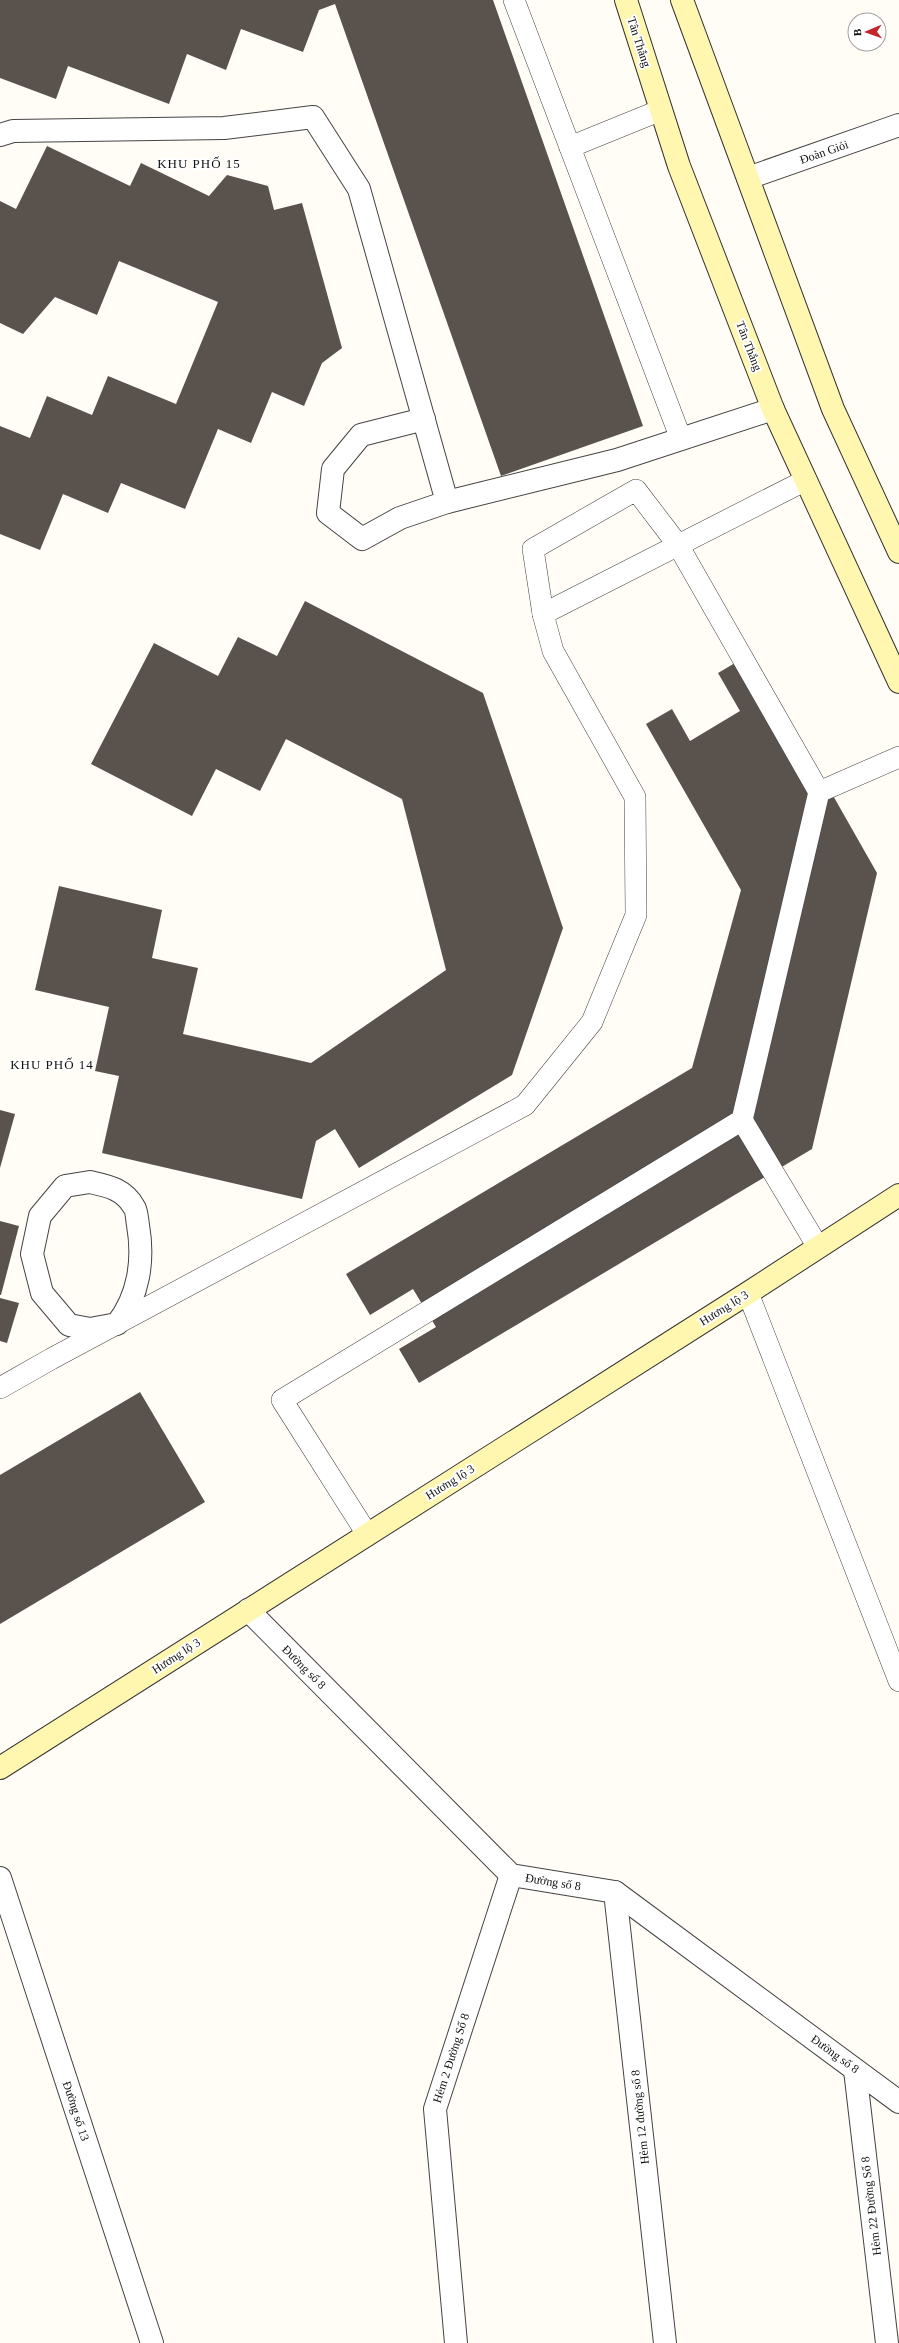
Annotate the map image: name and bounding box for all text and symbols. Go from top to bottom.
north arrow [847,12,887,52]
street label: Tân Thắng [624,15,654,69]
text: B [851,28,863,36]
street label: Đoàn Giỏi [798,137,851,167]
district label: KHU PHỐ 15 [157,156,241,171]
street label: Tân Thắng [733,319,765,373]
district label: KHU PHỐ 14 [10,1057,94,1072]
street label: Hương lộ 3 [697,1288,751,1328]
street label: Hương lộ 3 [423,1462,477,1502]
street label: Hương lộ 3 [149,1635,203,1677]
street label: Đường số 8 [279,1642,329,1692]
street label: Đường số 8 [524,1871,582,1893]
street label: Hẻm 2 Đường Số 8 [430,2011,472,2105]
street label: Đường số 8 [808,2032,862,2076]
street label: Hẻm 12 đường số 8 [628,2069,652,2165]
street label: Đường số 13 [60,2079,92,2143]
street label: Hẻm 22 Đường Số 8 [858,2156,884,2256]

